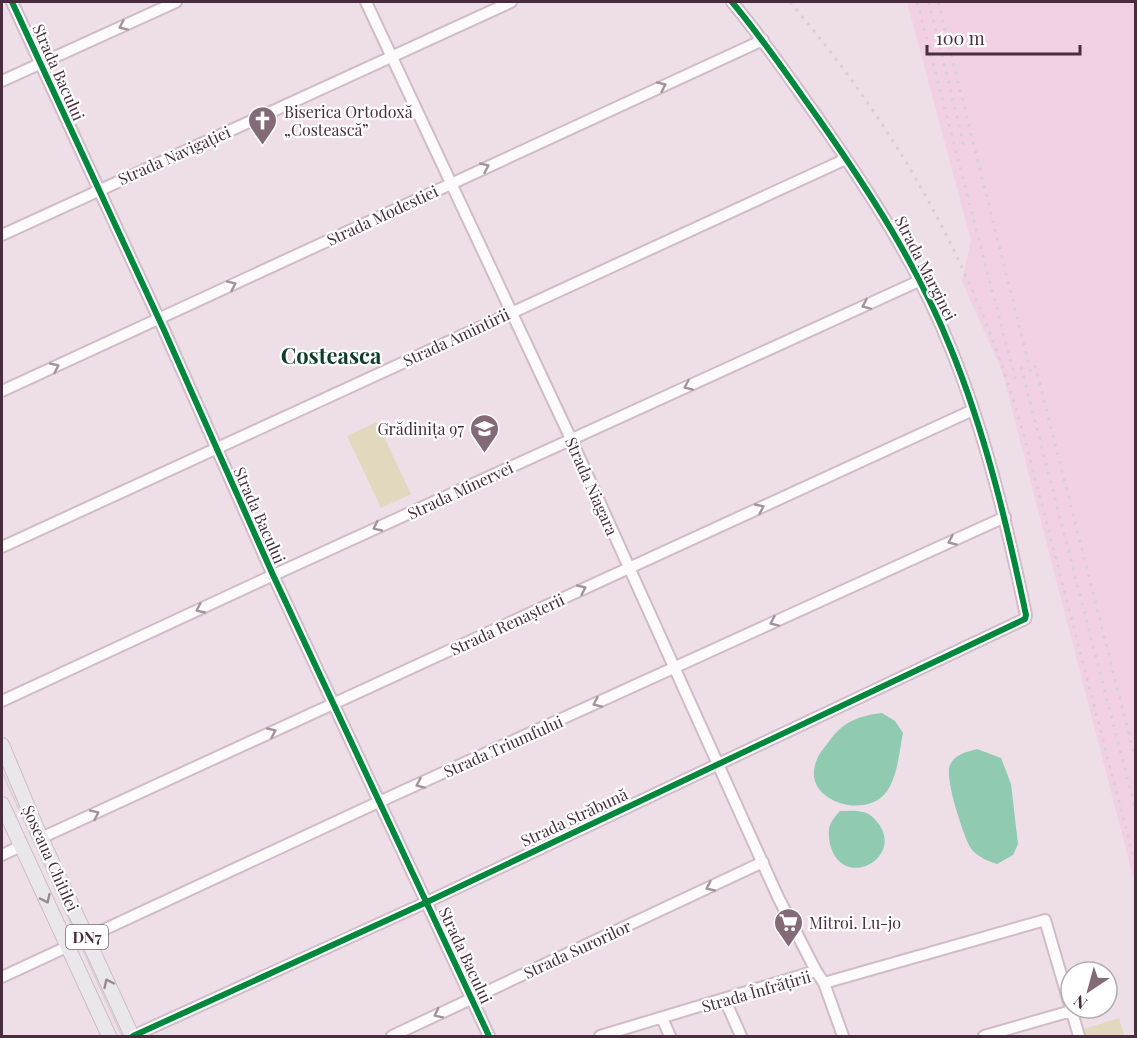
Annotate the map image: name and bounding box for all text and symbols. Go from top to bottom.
one-way arrow [118,18,129,30]
scale bar [927,18,1080,56]
street label: Strada Bacului [28,20,90,124]
text: 100 m [936,26,985,50]
one-way arrow [655,81,666,93]
place label: Biserica Ortodoxă „Costească” [284,101,413,140]
church icon: Biserica Ortodoxă „Costească” [247,104,279,146]
street label: Strada Navigației [114,121,234,190]
one-way arrow [478,163,489,175]
street label: Strada Modestiei [323,180,441,250]
street label: Strada Marginei [891,212,962,324]
one-way arrow [225,281,236,293]
one-way arrow [861,298,872,310]
street label: Strada Amintirii [399,303,513,371]
district label: Costeasca [281,340,382,370]
one-way arrow [48,362,59,374]
one-way arrow [684,378,695,390]
school or university icon: Grădinița 97 [469,412,501,454]
place label: Grădinița 97 [377,418,465,440]
street label: Strada Niagara [561,434,623,539]
street label: Strada Minervei [404,456,517,524]
street label: Strada Bacului [229,463,291,567]
one-way arrow [753,503,764,515]
one-way arrow [372,520,383,532]
one-way arrow [947,534,958,546]
one-way arrow [576,585,587,597]
street label: Strada Renașterii [446,588,568,661]
one-way arrow [195,601,206,613]
one-way arrow [770,615,781,627]
one-way arrow [592,695,603,707]
street label: Strada Triumfului [440,710,566,782]
one-way arrow [265,728,276,740]
one-way arrow [415,776,426,788]
street label: Strada Străbună [517,783,631,851]
street label: Șoseaua Chitilei [17,802,84,915]
one-way arrow [88,809,99,821]
one-way arrow [705,879,716,891]
one-way arrow [38,893,50,904]
street label: Strada Bacului [435,903,498,1007]
supermarket icon: Mitroi. Lu-jo [772,906,804,948]
place label: Mitroi. Lu-jo [809,912,901,933]
street label: Strada Surorilor [520,915,634,983]
road number: DN7 [66,925,108,949]
north arrow [1059,960,1119,1020]
street label: Strada Înfrățirii [699,965,814,1018]
one-way arrow [103,979,115,990]
text: N [1069,990,1091,1014]
one-way arrow [434,1007,445,1019]

